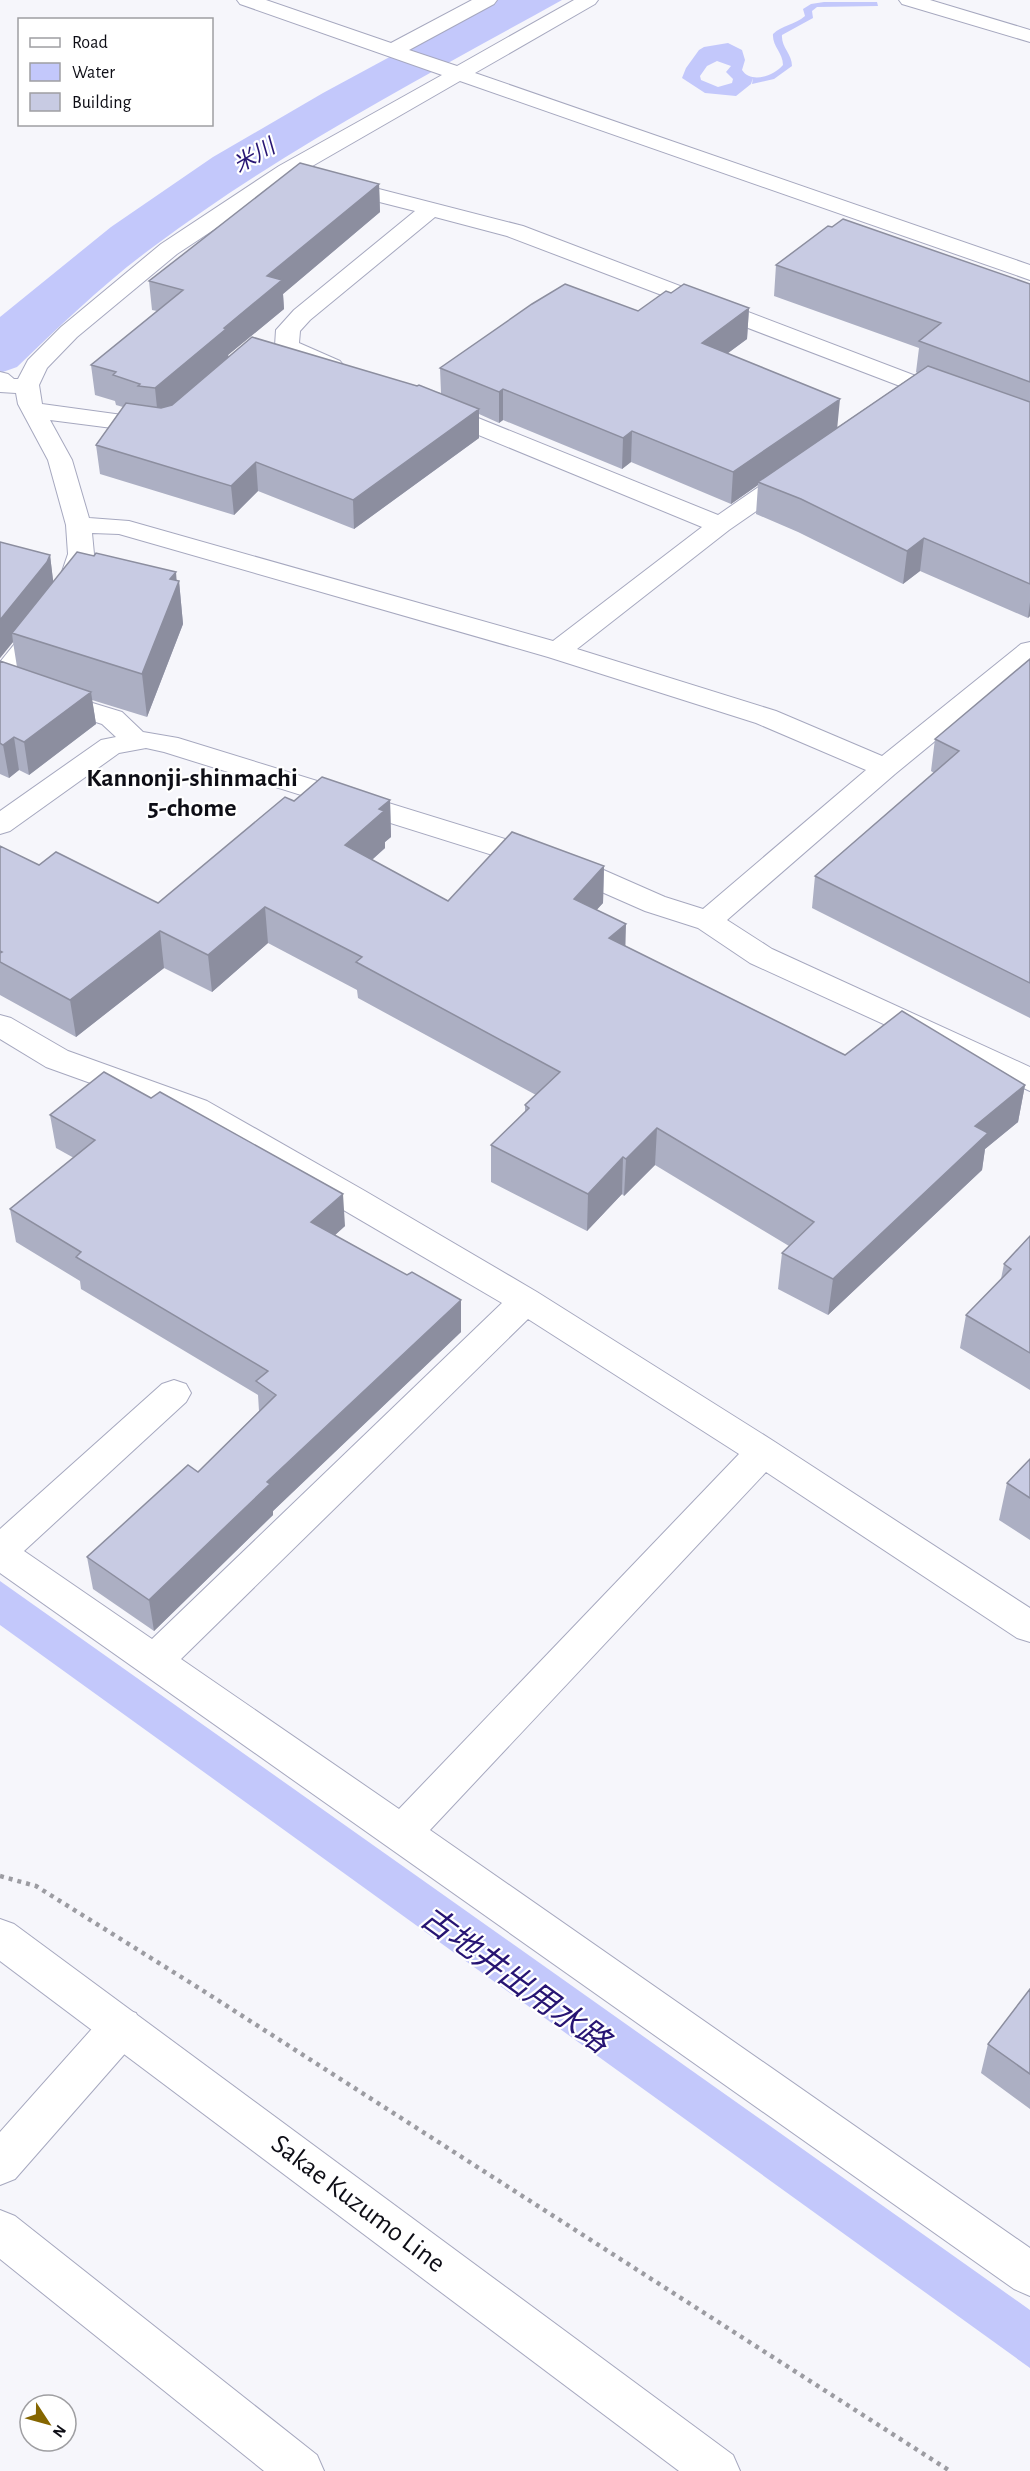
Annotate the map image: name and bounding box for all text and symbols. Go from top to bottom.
legend [18,18,213,126]
text: Road [72,34,108,52]
text: Water [72,64,115,82]
text: Building [72,94,132,112]
water label: 米川 [229,134,280,177]
district label: Kannonji-shinmachi 5-chome [86,765,298,821]
water label: 古地井出用水路 [415,1900,618,2061]
street label: Sakae Kuzumo Line [266,2130,450,2278]
north arrow [18,2393,78,2453]
text: N [50,2422,69,2440]

